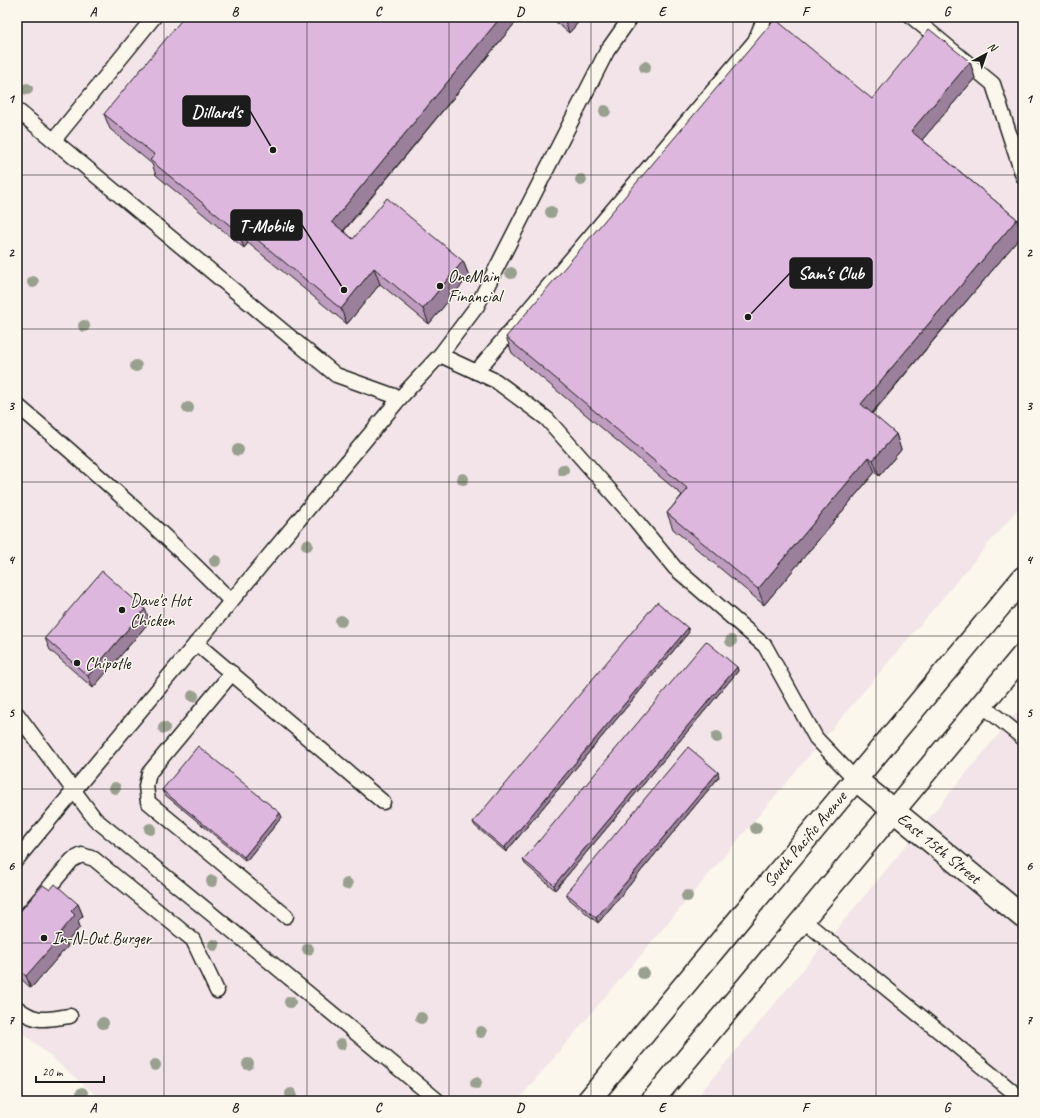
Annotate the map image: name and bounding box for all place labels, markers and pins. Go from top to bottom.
callout: Dillard's [183,96,250,126]
callout: T-Mobile [231,210,302,240]
callout: Sam's Club [790,258,872,288]
place label: OneMain Financial [448,266,504,307]
marker: OneMain Financial [435,281,445,291]
place label: Dave's Hot Chicken [130,590,194,631]
marker: Dave's Hot Chicken [117,605,127,615]
place label: Chipotle [85,653,132,674]
marker: Chipotle [72,658,82,668]
place label: In-N-Out Burger [52,928,153,949]
marker: In-N-Out Burger [39,933,49,943]

